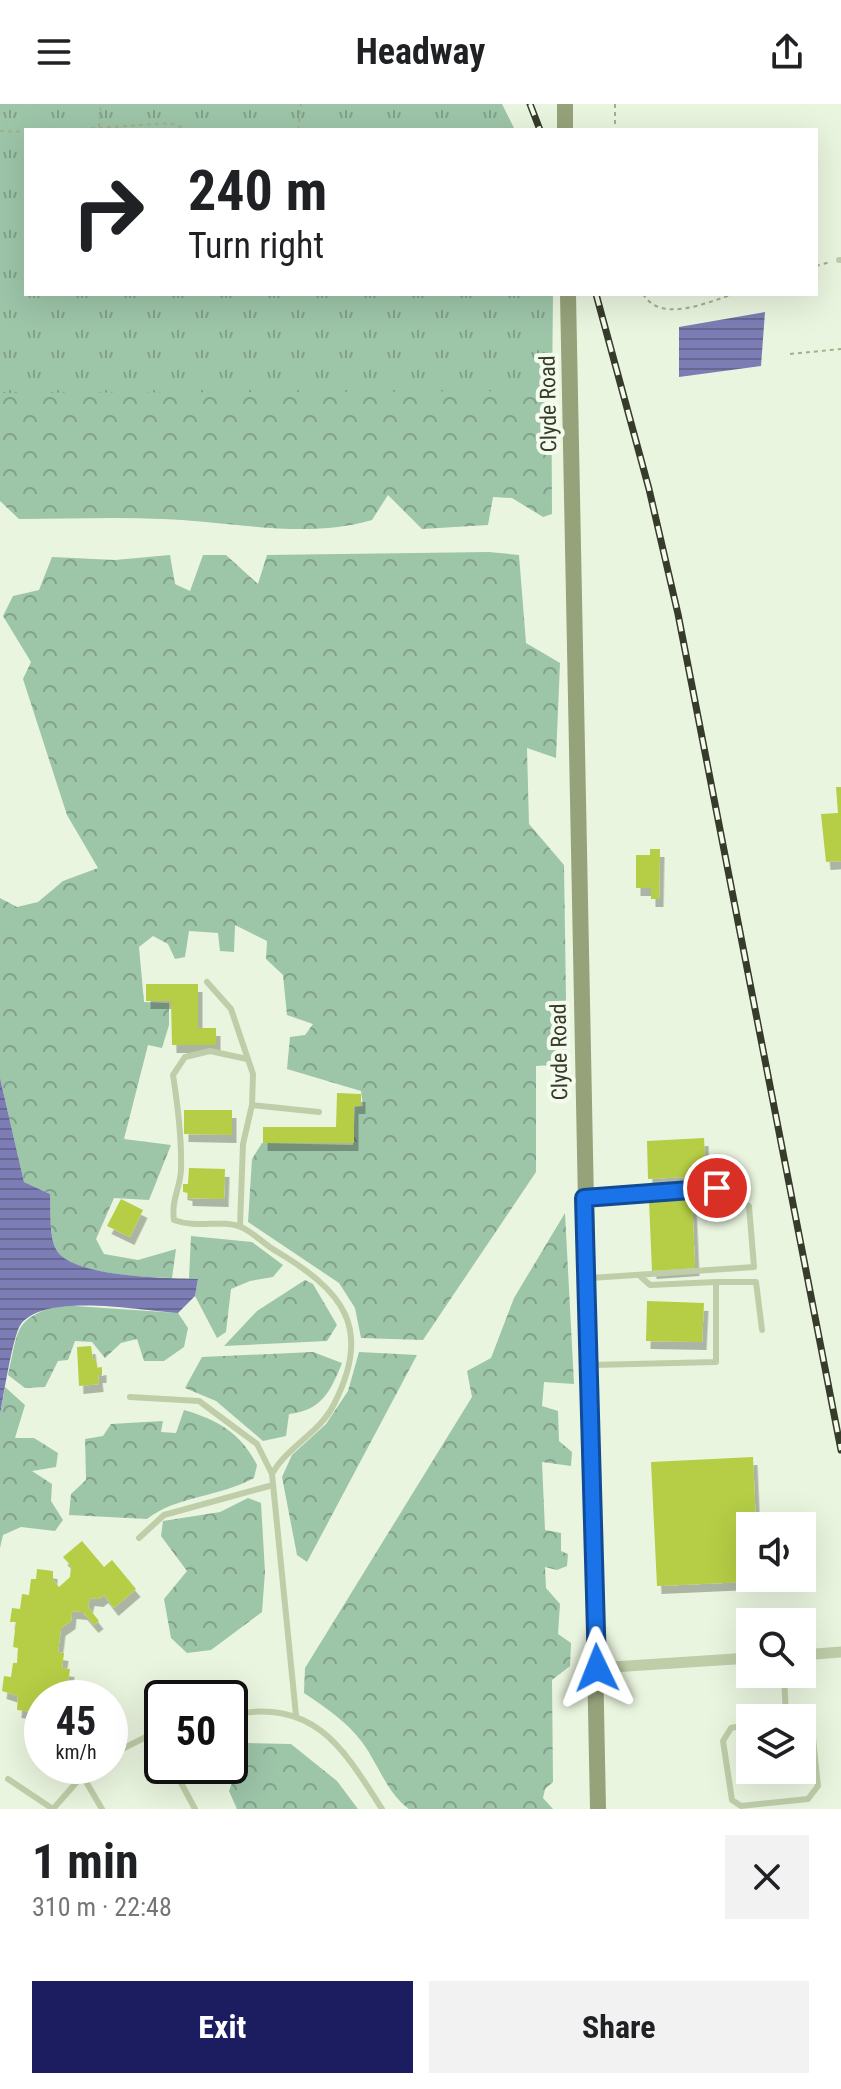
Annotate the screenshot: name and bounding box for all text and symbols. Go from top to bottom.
icon: menu [32,30,76,74]
icon: share [765,30,809,74]
text: Headway [356,31,485,73]
text: 240 m [188,158,327,224]
icon: right [56,160,160,264]
text: Turn right [188,225,324,267]
street label: Clyde Road [535,355,561,453]
street label: Clyde Road [546,1003,572,1101]
pin [683,1154,751,1222]
icon: arrive [695,1166,739,1210]
map controls [736,1512,816,1784]
button: sound [736,1512,816,1592]
button: search [736,1608,816,1688]
position arrow [555,1626,639,1710]
speed limit sign: 50 [144,1680,248,1784]
text: 45 [56,1698,96,1745]
button: layers [736,1704,816,1784]
text: km/h [55,1740,97,1764]
text: 1 min [32,1833,139,1890]
button: close [725,1835,809,1919]
text: 310 m · 22:48 [32,1892,172,1922]
button: Exit [32,1981,413,2073]
button: Share [429,1981,809,2073]

